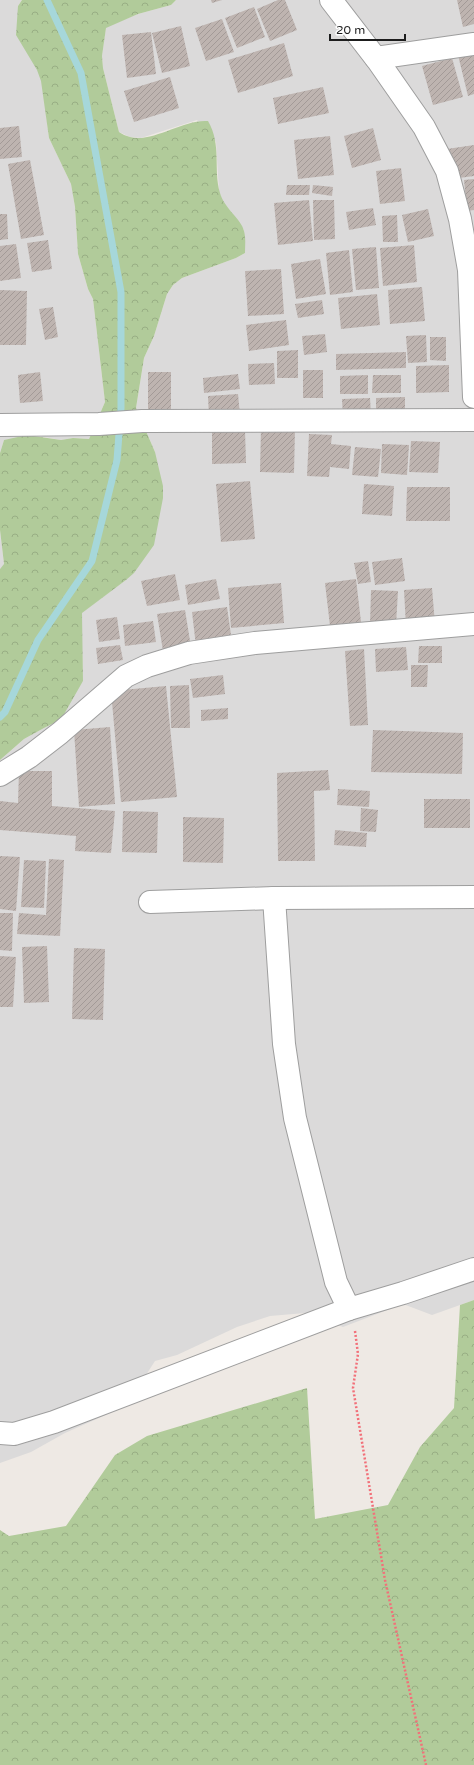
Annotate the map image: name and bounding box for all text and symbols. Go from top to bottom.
scale bar [330,16,405,42]
text: 20 m [336,23,365,37]

